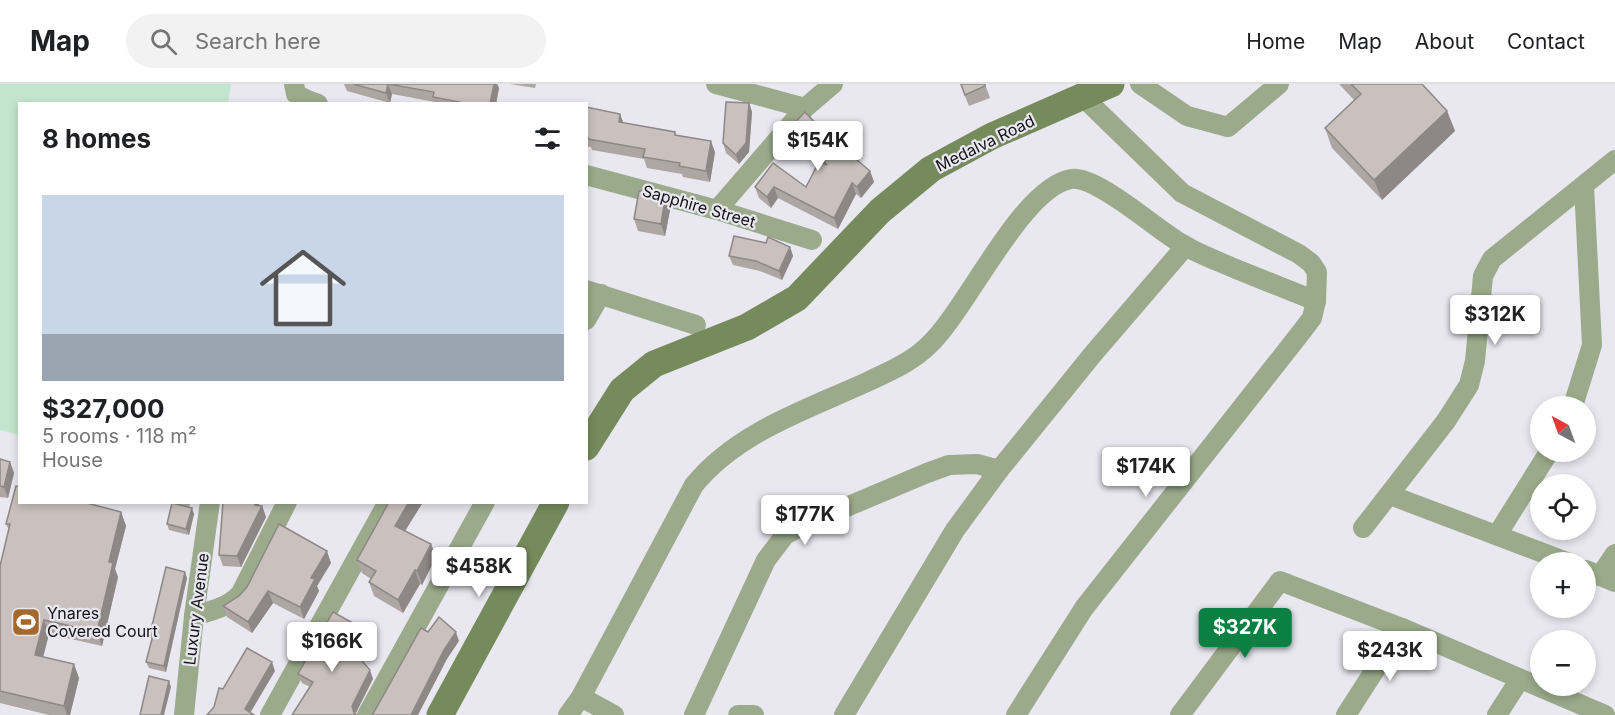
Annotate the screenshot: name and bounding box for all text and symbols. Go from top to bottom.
search box [126,14,546,68]
text: Map [30,24,90,58]
icon: search [147,25,180,58]
text: Search here [195,28,321,54]
text: Home [1246,29,1305,54]
text: Map [1338,29,1382,54]
text: About [1415,29,1474,54]
text: Contact [1507,29,1585,54]
street label: Medalva Road [932,110,1038,176]
pin: $154K [776,121,860,172]
icon: filters [531,122,564,155]
text: 8 homes [42,123,151,154]
text: $154K [787,128,849,152]
street label: Sapphire Street [640,180,758,232]
icon: home [249,234,357,342]
pin: $312K [1453,295,1537,346]
text: $312K [1464,302,1526,326]
text: $327,000 [42,393,165,424]
north arrow [1530,396,1596,462]
map controls [1530,396,1596,696]
text: 5 rooms · 118 m² [42,424,197,448]
pin: $174K [1104,447,1188,498]
text: House [42,448,103,472]
text: $174K [1116,454,1176,478]
button: locate [1530,474,1596,540]
pin: $177K [763,495,847,546]
text: $177K [775,502,835,526]
pin: $458K [437,547,521,598]
street label: Luxury Avenue [179,552,213,666]
button: + [1530,552,1596,618]
text: $458K [446,554,512,578]
place label: Ynares Covered Court [47,603,158,641]
sports icon: Ynares Covered Court [10,606,42,638]
pin: $327K [1203,608,1287,659]
text: $327K [1213,615,1277,639]
pin: $166K [290,622,374,673]
text: $166K [301,629,363,653]
button: − [1530,630,1596,696]
pin: $243K [1348,631,1432,682]
text: $243K [1357,638,1423,662]

